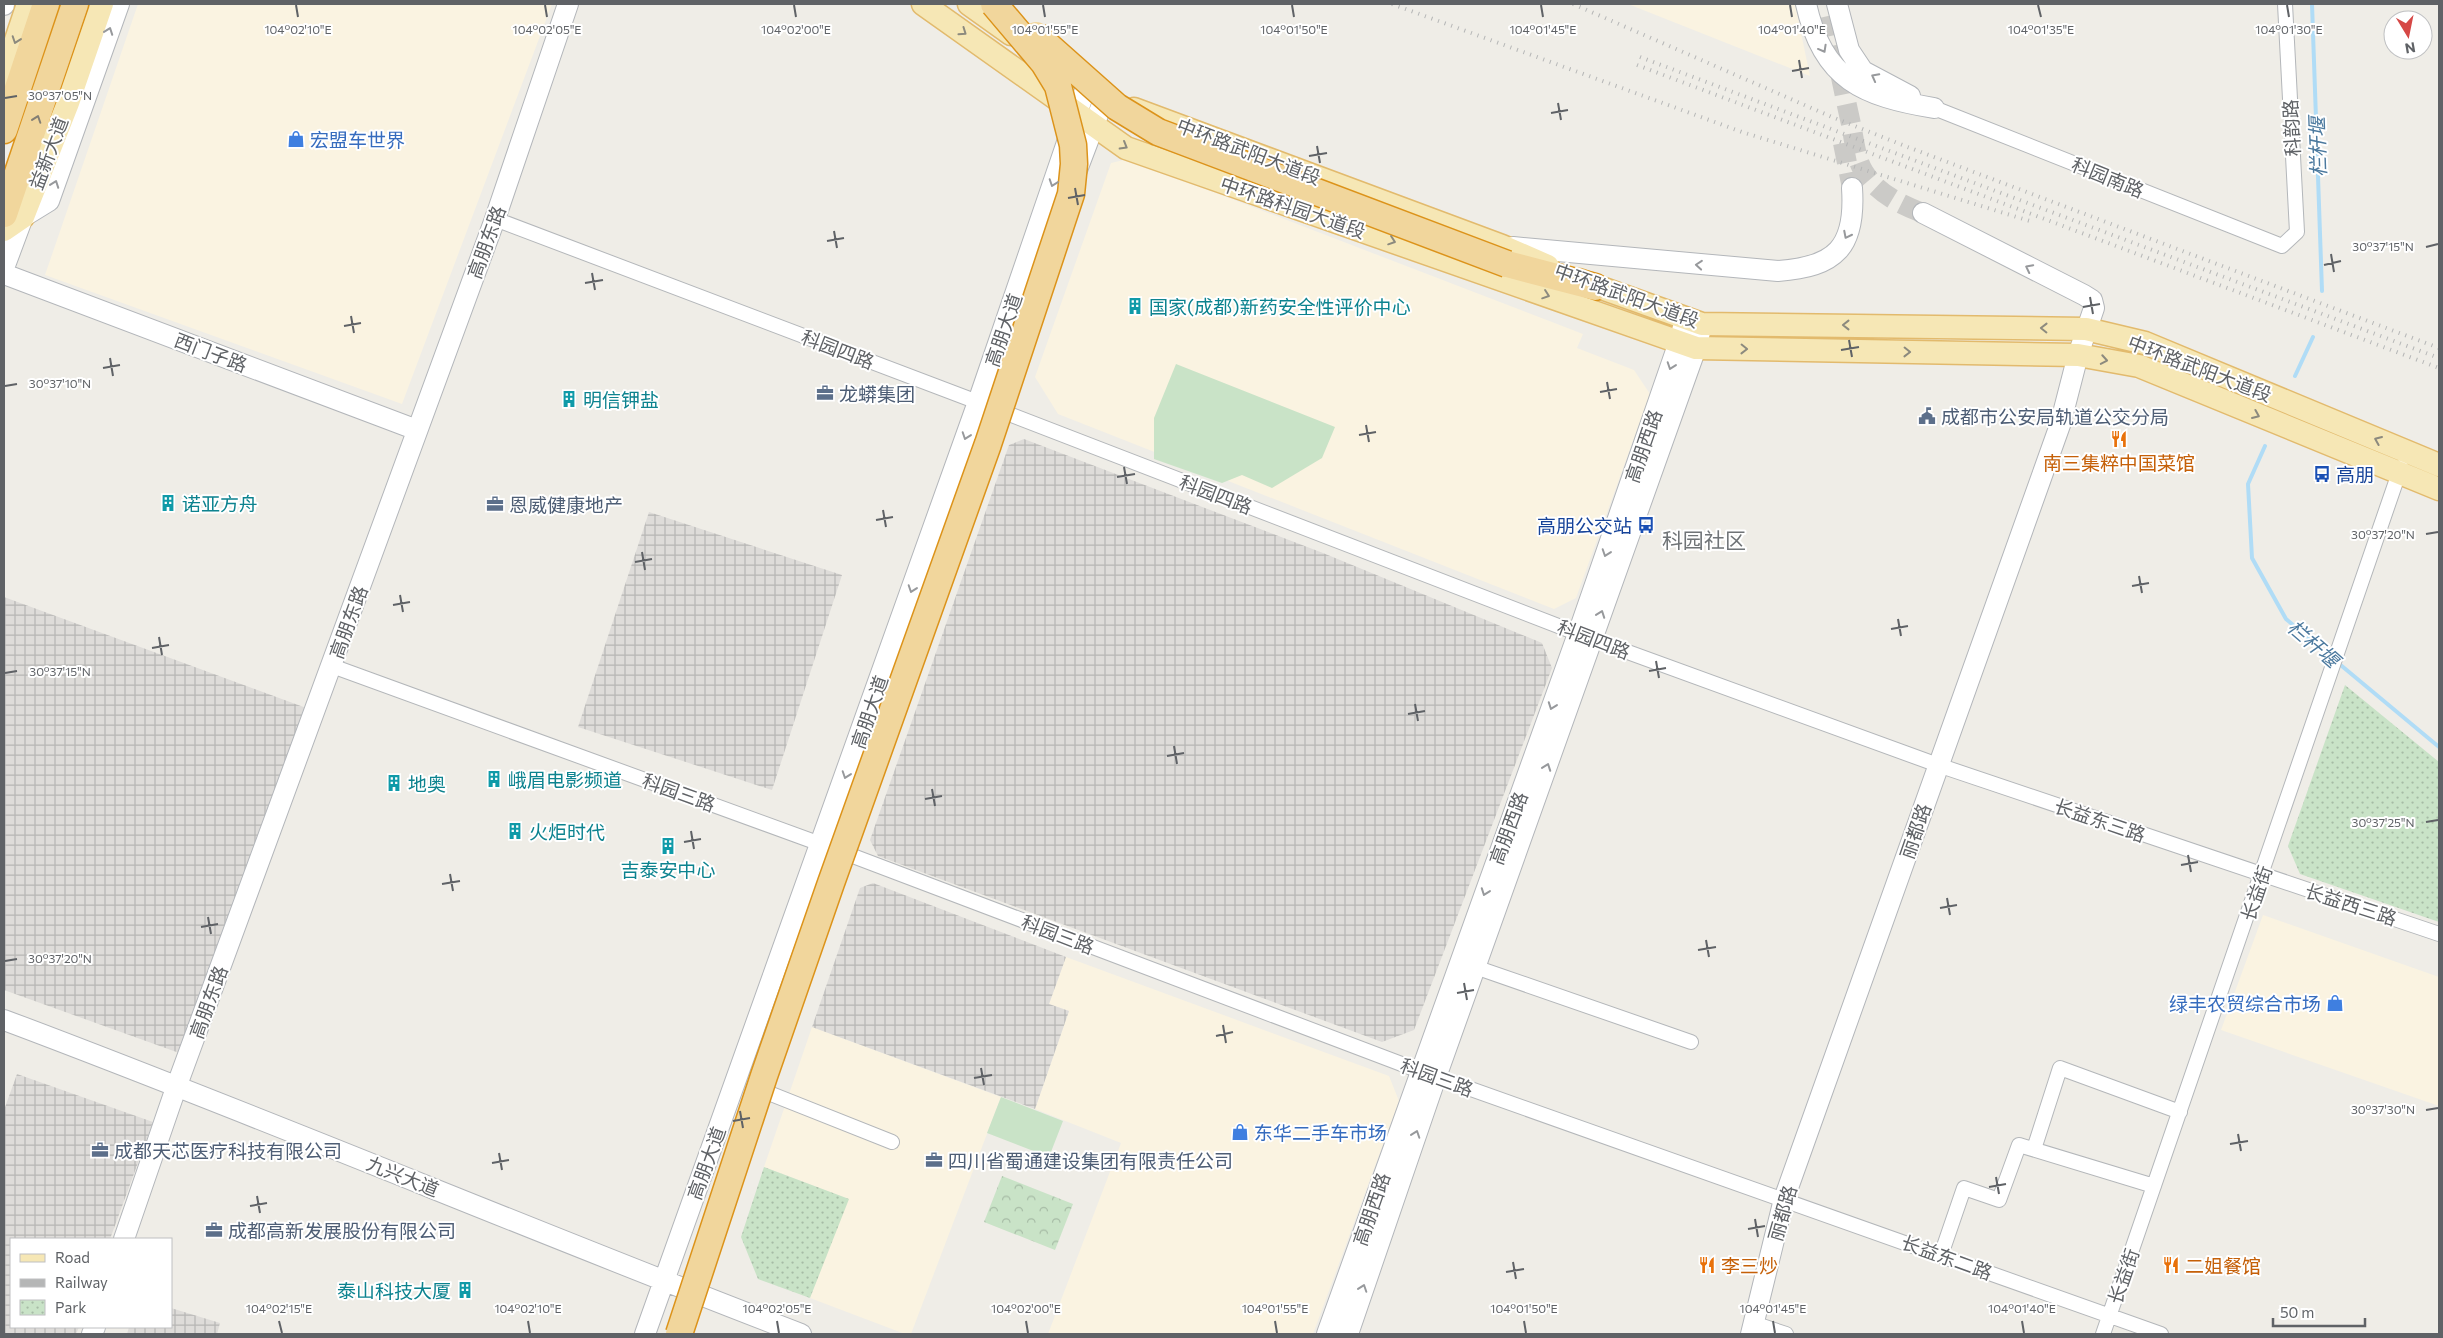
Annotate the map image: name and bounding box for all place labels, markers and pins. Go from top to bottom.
place label: 宏盟车世界 [310,128,405,151]
shop icon: 宏盟车世界 [286,129,306,149]
place label: 国家(成都)新药安全性评价中心 [1149,295,1411,318]
building icon: 国家(成都)新药安全性评价中心 [1125,296,1145,316]
place label: 龙蟒集团 [839,382,915,405]
office icon: 龙蟒集团 [815,383,835,403]
place label: 明信钾盐 [583,388,659,411]
building icon: 明信钾盐 [559,389,579,409]
place label: 成都市公安局轨道公交分局 [1941,405,2169,428]
public building icon: 成都市公安局轨道公交分局 [1917,406,1937,426]
restaurant icon: 南三集粹中国菜馆 [2109,429,2129,449]
place label: 南三集粹中国菜馆 [2043,451,2195,474]
place label: 高朋 [2336,463,2374,486]
bus stop icon: 高朋 [2312,464,2332,484]
place label: 诺亚方舟 [182,492,258,515]
building icon: 诺亚方舟 [158,493,178,513]
place label: 恩威健康地产 [509,493,623,516]
office icon: 恩威健康地产 [485,494,505,514]
place label: 高朋公交站 [1537,514,1632,537]
bus stop icon: 高朋公交站 [1636,515,1656,535]
place label: 峨眉电影频道 [508,768,622,791]
building icon: 峨眉电影频道 [484,769,504,789]
place label: 地奥 [408,772,446,795]
building icon: 地奥 [384,773,404,793]
place label: 火炬时代 [529,820,605,843]
building icon: 火炬时代 [505,821,525,841]
building icon: 吉泰安中心 [658,836,678,856]
place label: 吉泰安中心 [620,858,716,881]
place label: 绿丰农贸综合市场 [2169,992,2321,1015]
shop icon: 绿丰农贸综合市场 [2325,993,2345,1013]
place label: 东华二手车市场 [1254,1121,1387,1144]
shop icon: 东华二手车市场 [1230,1122,1250,1142]
place label: 成都天芯医疗科技有限公司 [114,1139,342,1162]
office icon: 成都天芯医疗科技有限公司 [90,1140,110,1160]
place label: 四川省蜀通建设集团有限责任公司 [948,1149,1233,1172]
office icon: 四川省蜀通建设集团有限责任公司 [924,1150,944,1170]
place label: 成都高新发展股份有限公司 [228,1219,456,1242]
office icon: 成都高新发展股份有限公司 [204,1220,224,1240]
place label: 李三炒 [1721,1254,1778,1277]
place label: 二姐餐馆 [2185,1254,2261,1277]
restaurant icon: 李三炒 [1697,1255,1717,1275]
restaurant icon: 二姐餐馆 [2161,1255,2181,1275]
place label: 泰山科技大厦 [337,1279,451,1302]
building icon: 泰山科技大厦 [455,1280,475,1300]

